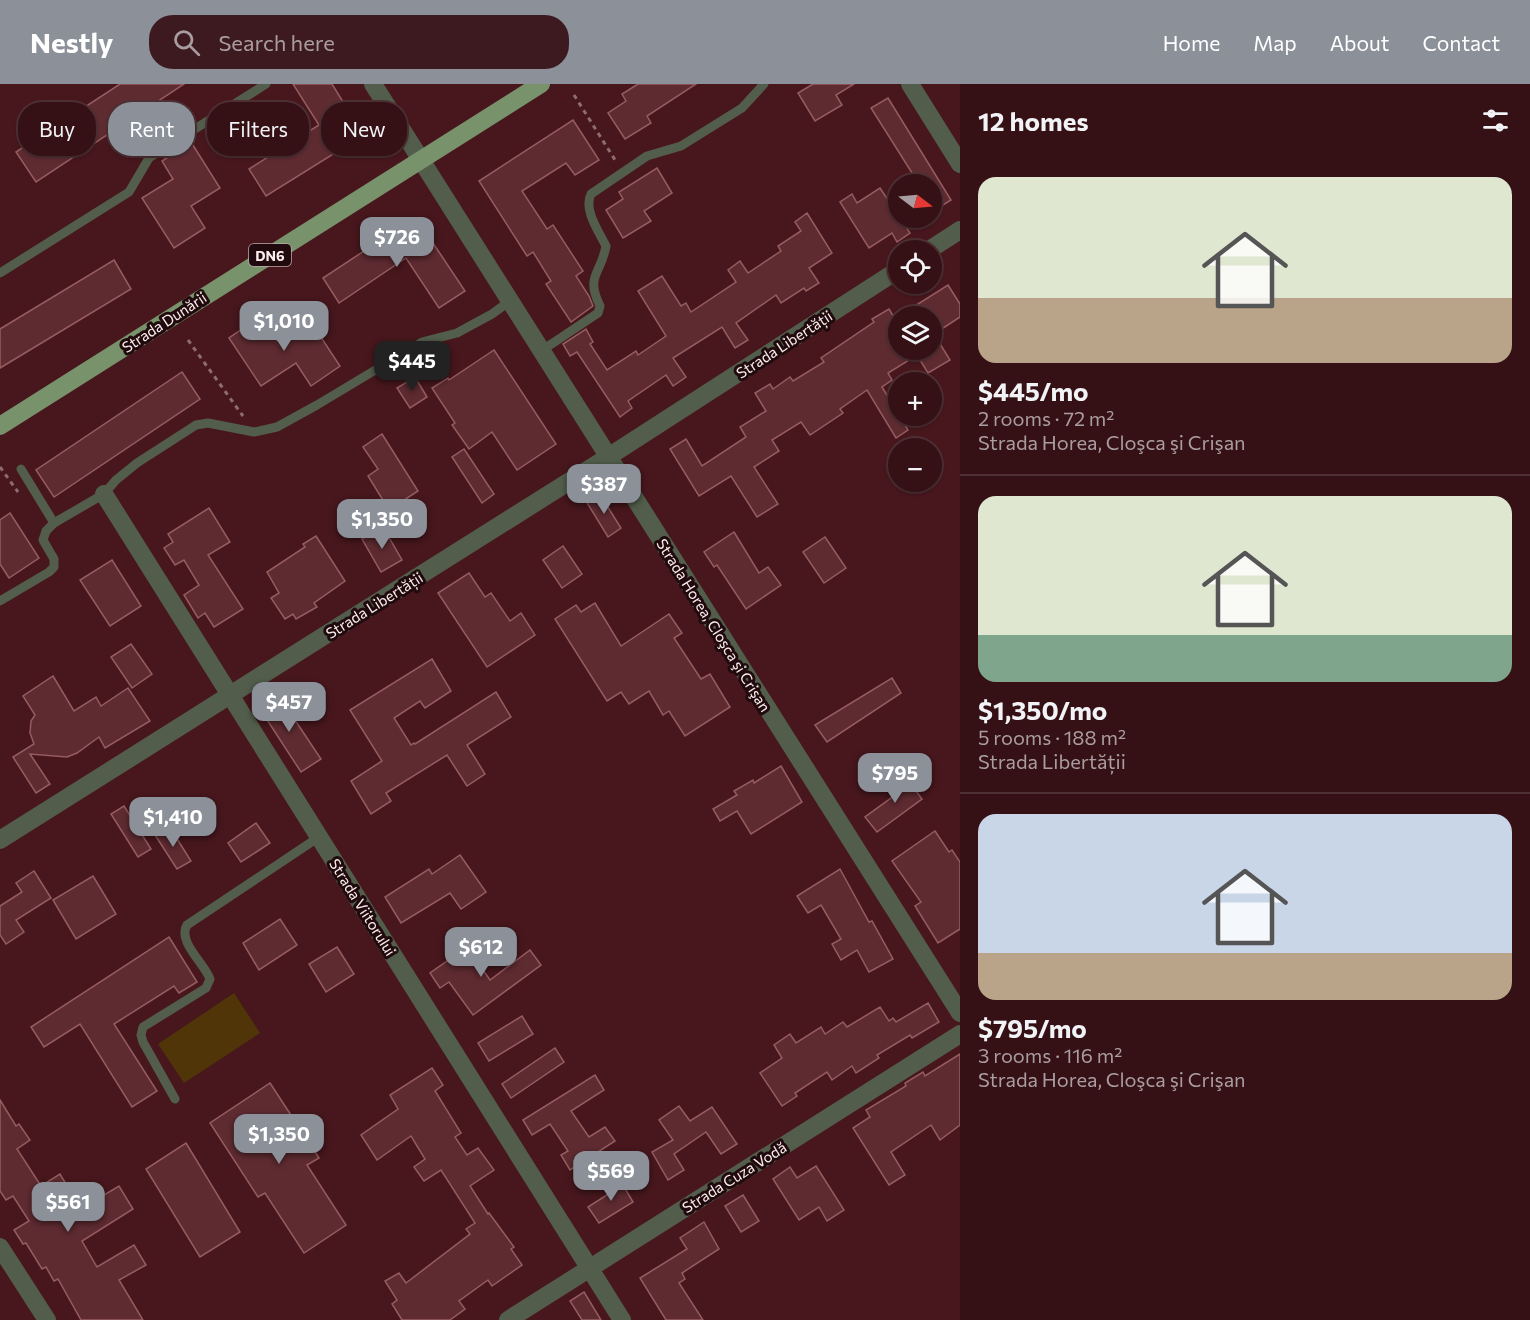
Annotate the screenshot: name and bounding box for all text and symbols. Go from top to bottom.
search box [149,15,569,69]
text: Nestly [30,25,113,59]
icon: search [170,26,203,59]
text: Search here [218,29,335,56]
text: Home [1163,30,1220,55]
text: Map [1253,30,1297,55]
text: About [1330,30,1389,55]
text: Contact [1422,30,1500,55]
chip: Buy [18,102,96,156]
chip: Rent [108,102,195,156]
chip: Filters [207,102,309,156]
chip: New [321,102,407,156]
icon: filters [1479,104,1512,137]
text: 12 homes [978,105,1089,136]
north arrow [888,174,942,228]
map controls [888,174,942,492]
icon: home [1191,216,1299,324]
pin: $726 [361,217,433,268]
text: $726 [374,224,420,248]
button: locate [888,240,942,294]
road number: DN6 [249,244,291,266]
street label: Strada Dunării [118,288,210,356]
pin: $1,010 [235,301,333,352]
street label: Strada Libertății [733,306,836,383]
button: layers [888,306,942,360]
text: $1,010 [254,308,314,332]
pin: $445 [376,341,448,392]
text: $445 [388,348,436,372]
button: + [888,372,942,426]
text: $445/mo [978,375,1089,406]
text: 2 rooms · 72 m² [978,406,1114,430]
text: Strada Horea, Cloşca şi Crişan [978,430,1246,454]
button: − [888,438,942,492]
pin: $387 [568,464,640,515]
text: $387 [581,471,627,495]
pin: $1,350 [333,499,431,550]
text: $1,350 [351,506,413,530]
street label: Strada Horea, Cloşca şi Crişan [653,535,775,715]
icon: home [1191,535,1299,643]
street label: Strada Libertății [322,568,427,644]
pin: $457 [253,682,325,733]
text: $457 [266,689,312,713]
text: $1,350/mo [978,694,1107,725]
text: 5 rooms · 188 m² [978,725,1126,749]
text: Strada Libertății [978,749,1126,773]
pin: $795 [859,753,931,804]
text: $795 [872,760,918,784]
pin: $1,410 [124,797,222,848]
text: $1,410 [143,804,203,828]
icon: home [1191,853,1299,961]
street label: Strada Viitorului [326,855,400,959]
pin: $612 [445,927,517,978]
text: $612 [459,934,503,958]
text: $795/mo [978,1012,1087,1043]
text: 3 rooms · 116 m² [978,1043,1122,1067]
text: Strada Horea, Cloşca şi Crişan [978,1067,1246,1091]
pin: $1,350 [230,1114,328,1165]
text: $1,350 [248,1121,310,1145]
street label: Strada Cuza Vodă [679,1138,789,1216]
pin: $569 [575,1151,647,1202]
text: $569 [587,1158,635,1182]
pin: $561 [32,1182,104,1233]
text: $561 [46,1189,90,1213]

